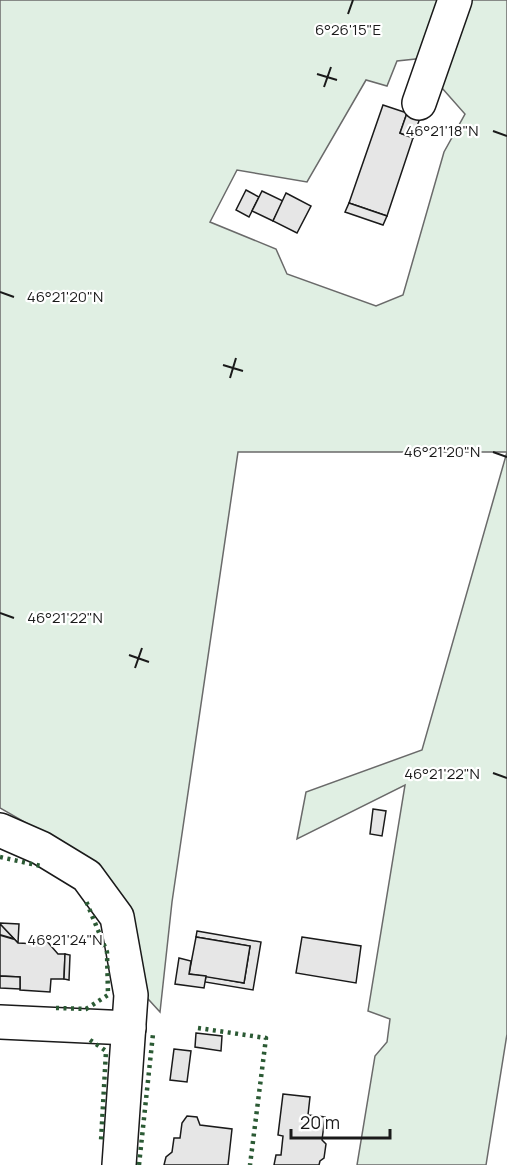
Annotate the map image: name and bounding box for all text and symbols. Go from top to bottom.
text: 6°26'15"E [315,19,381,40]
text: 46°21'18"N [405,120,479,141]
text: 46°21'20"N [27,286,103,307]
text: 46°21'20"N [404,441,480,462]
text: 46°21'22"N [27,607,103,628]
text: 46°21'22"N [404,763,480,784]
text: 46°21'24"N [27,929,103,950]
scale bar [291,1102,390,1140]
text: 20 m [300,1110,340,1134]

